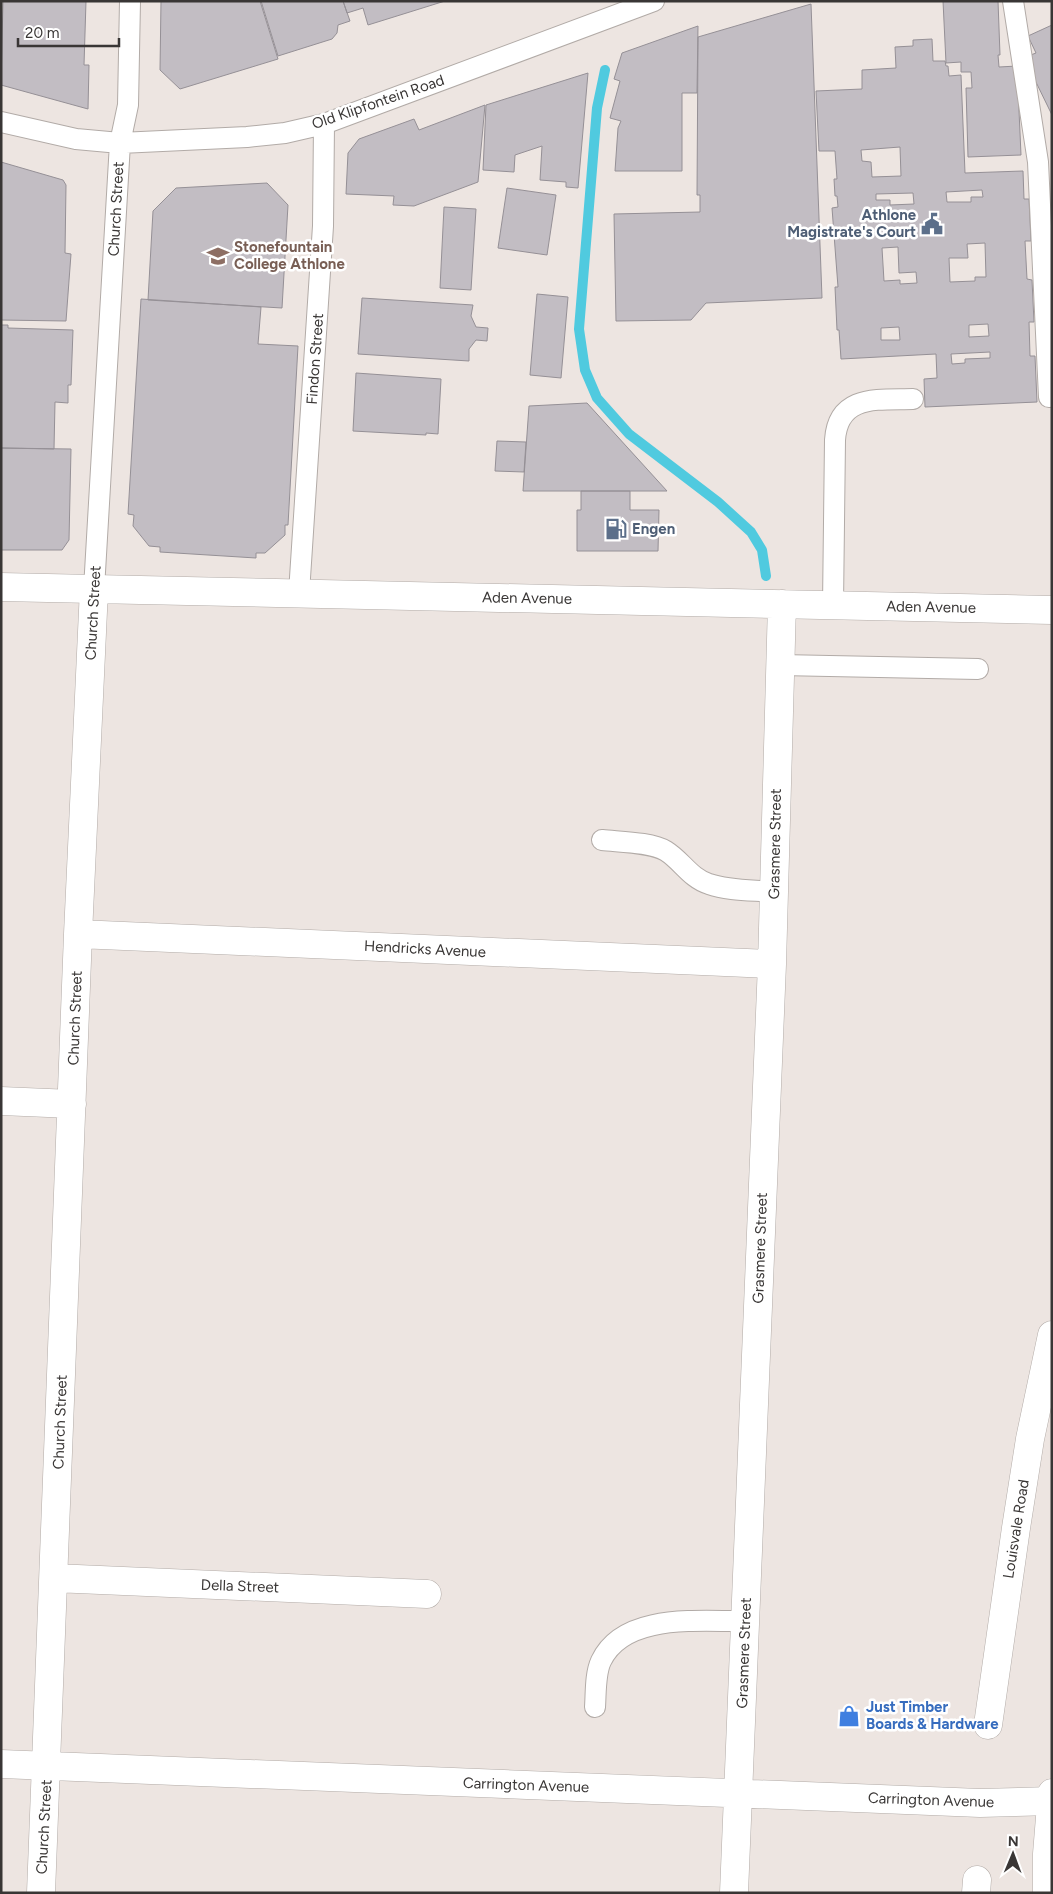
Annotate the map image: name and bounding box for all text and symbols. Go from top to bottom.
scale bar [18,15,119,47]
text: 20 m [25,24,59,42]
street label: Old Klipfontein Road [309,71,447,133]
street label: Church Street [105,161,127,257]
place label: Athlone Magistrate's Court [787,206,917,241]
public building icon: Athlone Magistrate's Court [919,211,945,237]
place label: Stonefountain College Athlone [234,238,345,273]
school or university icon: Stonefountain College Athlone [205,243,231,269]
street label: Findon Street [303,312,327,405]
fuel station icon: Engen [603,516,629,542]
place label: Engen [632,520,675,538]
street label: Church Street [82,565,104,661]
street label: Aden Avenue [482,588,572,608]
street label: Aden Avenue [886,597,976,617]
street label: Grasmere Street [765,788,785,900]
street label: Hendricks Avenue [364,937,486,961]
street label: Church Street [64,970,86,1066]
street label: Grasmere Street [749,1192,771,1304]
street label: Church Street [49,1374,71,1470]
street label: Louisvale Road [999,1478,1033,1580]
street label: Della Street [200,1576,280,1596]
street label: Grasmere Street [733,1597,755,1709]
place label: Just Timber Boards & Hardware [866,1698,999,1733]
shop icon: Just Timber Boards & Hardware [836,1703,862,1729]
street label: Carrington Avenue [463,1774,589,1796]
street label: Church Street [33,1779,55,1875]
street label: Carrington Avenue [868,1789,994,1811]
north arrow [988,1829,1038,1879]
text: N [1008,1833,1019,1850]

